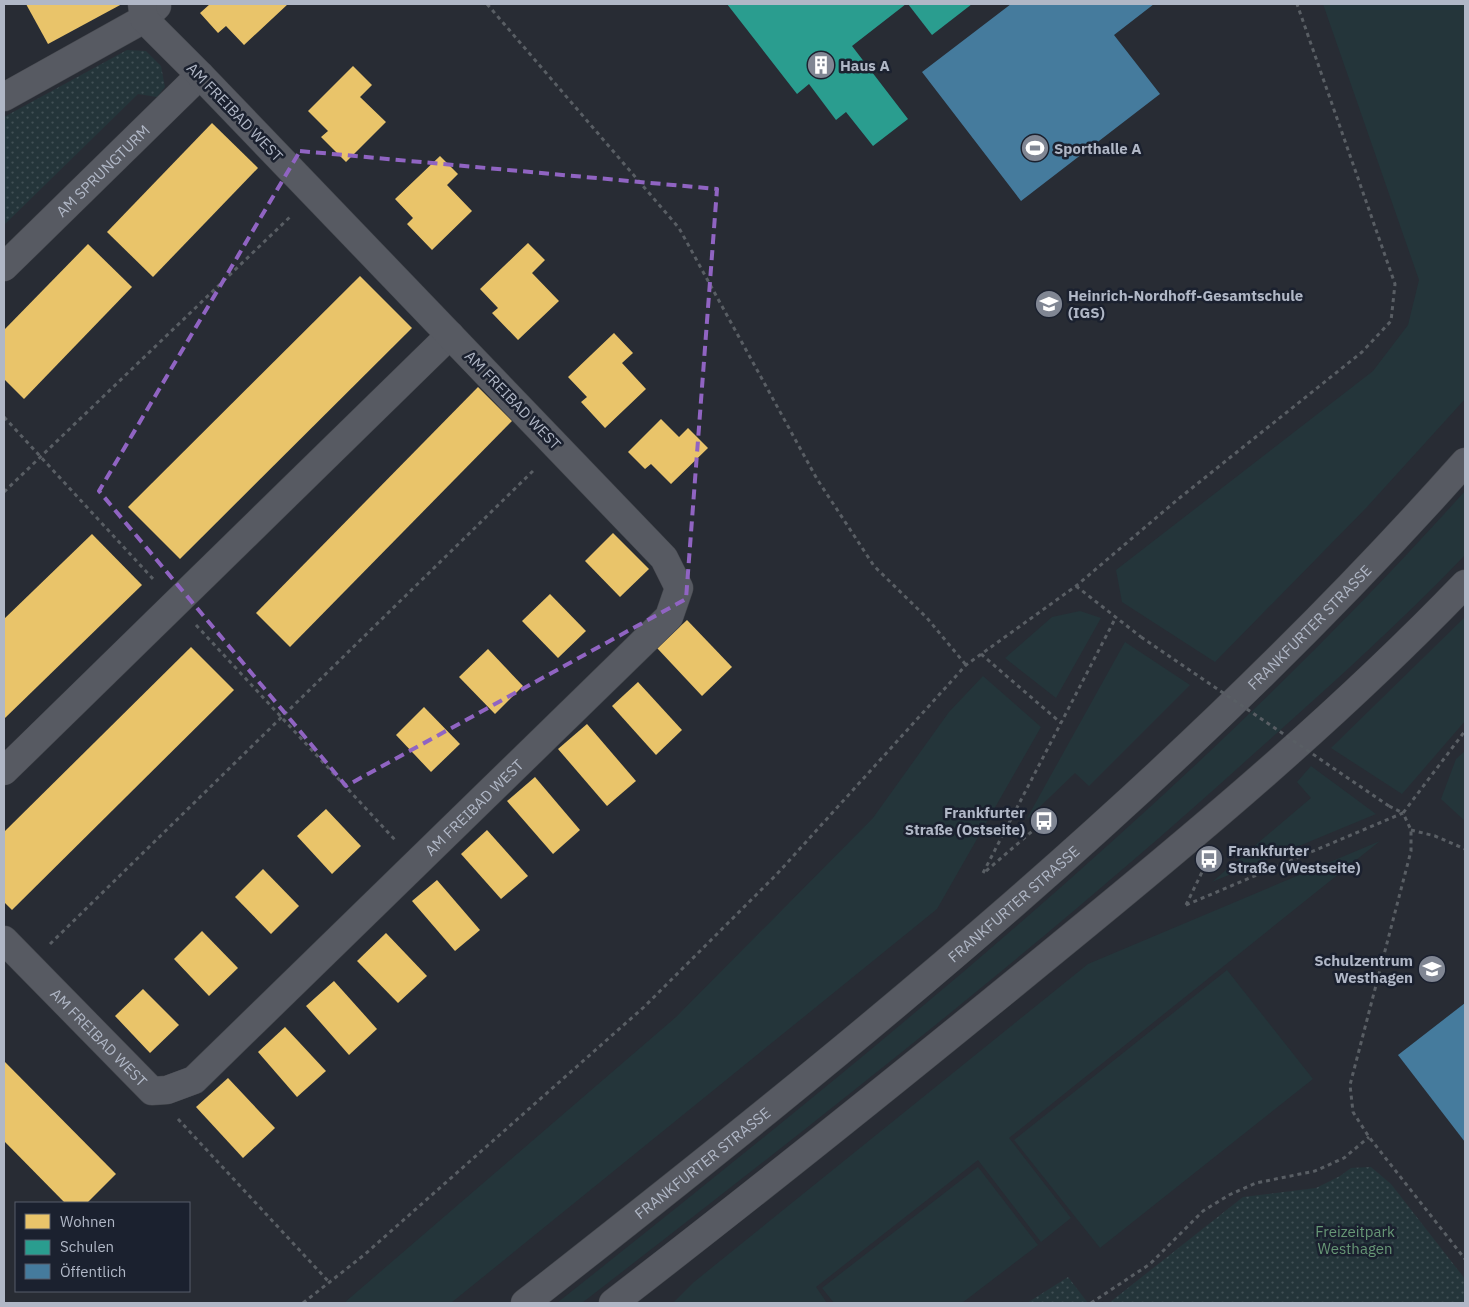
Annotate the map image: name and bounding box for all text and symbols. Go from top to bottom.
building icon: Haus A [806,50,836,80]
place label: Haus A [840,56,890,75]
street label: AM FREIBAD WEST [183,59,287,166]
street label: AM SPRUNGTURM [52,120,153,221]
sports icon: Sporthalle A [1020,133,1050,163]
place label: Sporthalle A [1054,139,1142,158]
place label: Heinrich-Nordhoff-Gesamtschule (IGS) [1068,286,1303,322]
school or university icon: Heinrich-Nordhoff-Gesamtschule (IGS) [1034,289,1064,319]
street label: AM FREIBAD WEST [461,347,565,454]
street label: FRANKFURTER STRASSE [1243,560,1375,694]
street label: AM FREIBAD WEST [421,755,527,860]
place label: Frankfurter Straße (Ostseite) [905,803,1025,839]
bus stop icon: Frankfurter Straße (Ostseite) [1029,806,1059,836]
street label: FRANKFURTER STRASSE [944,841,1083,966]
place label: Frankfurter Straße (Westseite) [1228,841,1361,877]
bus stop icon: Frankfurter Straße (Westseite) [1194,844,1224,874]
place label: Schulzentrum Westhagen [1314,951,1413,987]
school or university icon: Schulzentrum Westhagen [1417,954,1447,984]
street label: AM FREIBAD WEST [47,984,152,1091]
street label: FRANKFURTER STRASSE [631,1103,774,1223]
legend [15,1202,190,1292]
text: Wohnen [60,1212,115,1231]
park label: Freizeitpark Westhagen [1315,1222,1395,1258]
text: Schulen [60,1237,114,1256]
text: Öffentlich [60,1262,126,1281]

